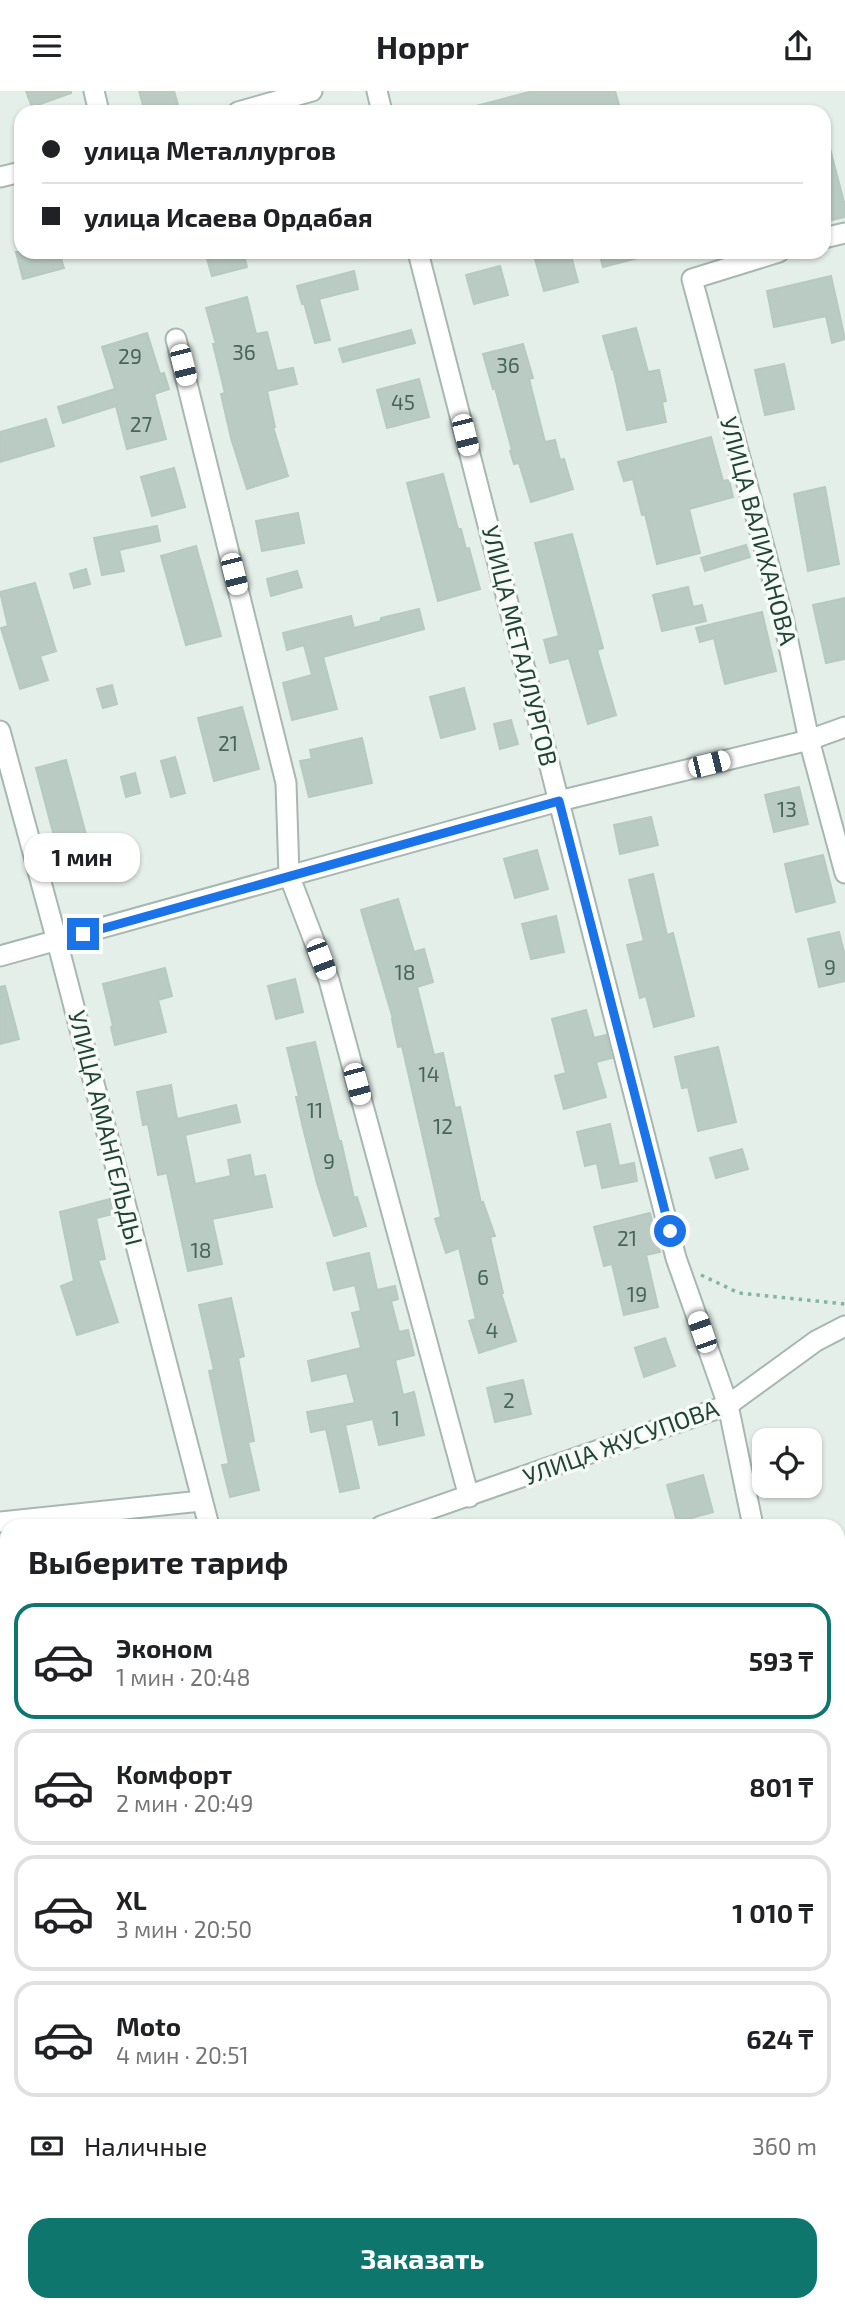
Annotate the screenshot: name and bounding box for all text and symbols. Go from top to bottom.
icon: menu [28,27,66,65]
text: Hoppr [376,27,469,65]
icon: share [779,27,817,65]
text: улица Металлургов [84,134,336,165]
text: улица Исаева Ордабая [84,201,373,232]
house number: 36 [232,339,256,364]
car [168,342,199,388]
house number: 29 [118,343,142,368]
house number: 36 [496,352,520,377]
house number: 45 [391,389,415,414]
house number: 27 [130,411,153,436]
car [450,412,481,458]
street label: УЛИЦА ВАЛИХАНОВА [715,413,804,648]
street label: УЛИЦА МЕТАЛЛУРГОВ [477,522,564,769]
car [219,551,250,597]
house number: 21 [218,730,238,755]
car [687,749,732,779]
house number: 13 [777,796,797,821]
callout: 1 мин [25,833,141,881]
text: 1 мин [52,843,112,871]
route end [67,918,99,950]
car [304,936,339,982]
house number: 9 [824,954,836,979]
house number: 18 [394,959,416,984]
street label: УЛИЦА АМАНГЕЛЬДЫ [63,1007,150,1248]
car [342,1061,373,1107]
house number: 14 [418,1061,440,1086]
house number: 11 [307,1097,323,1122]
house number: 12 [433,1113,453,1138]
house number: 9 [323,1148,335,1173]
route start [654,1215,686,1247]
house number: 21 [617,1225,637,1250]
house number: 18 [190,1237,212,1262]
house number: 6 [477,1264,489,1289]
house number: 19 [627,1281,647,1306]
car [686,1309,719,1355]
house number: 4 [486,1317,498,1342]
house number: 2 [503,1387,515,1412]
street label: УЛИЦА ЖУСУПОВА [519,1393,722,1490]
house number: 1 [392,1405,400,1430]
map controls [752,1428,822,1498]
button: locate [752,1428,822,1498]
text: Выберите тариф [28,1542,288,1580]
icon: car [32,1630,95,1693]
text: Эконом [116,1632,213,1663]
text: 593 ₸ [749,1645,813,1676]
text: 1 мин · 20:48 [116,1663,250,1691]
icon: car [32,1756,95,1819]
text: Комфорт [116,1758,232,1789]
text: 801 ₸ [749,1771,813,1802]
text: 2 мин · 20:49 [116,1789,253,1817]
icon: car [32,1882,95,1945]
text: XL [116,1884,147,1915]
text: 1 010 ₸ [732,1897,813,1928]
text: 3 мин · 20:50 [116,1915,252,1943]
icon: car [32,2008,95,2071]
text: Moto [116,2010,181,2041]
text: 624 ₸ [746,2023,813,2054]
text: 4 мин · 20:51 [116,2041,249,2069]
icon: cash [28,2127,66,2165]
text: Наличные [84,2130,207,2161]
text: 360 m [752,2132,817,2160]
button: Заказать [28,2218,817,2298]

